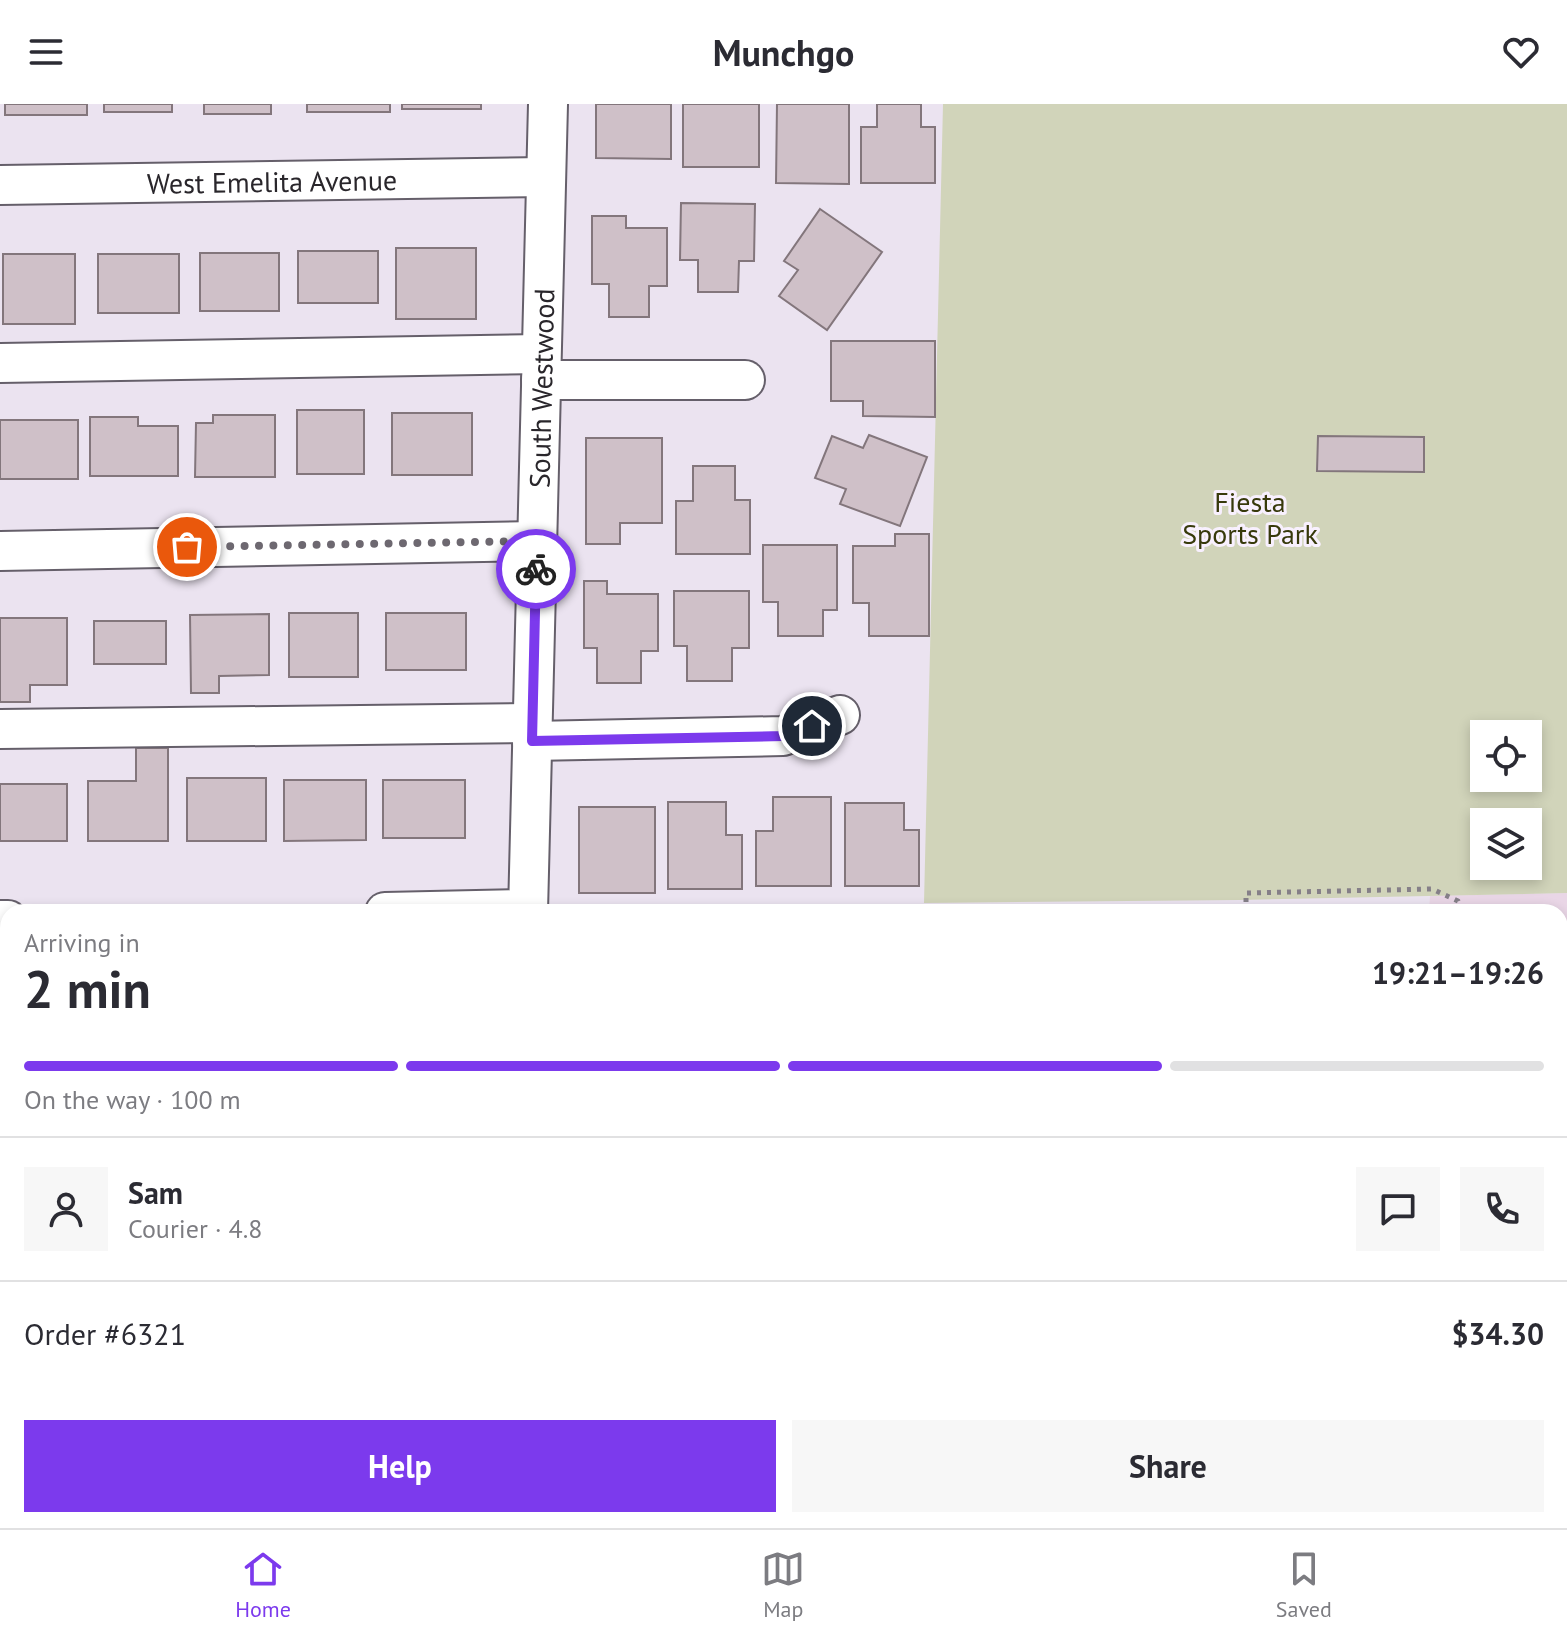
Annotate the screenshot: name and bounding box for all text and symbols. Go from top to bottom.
text: Munchgo [713,29,854,76]
icon: menu [24,30,68,74]
icon: heart [1499,30,1543,74]
street label: West Emelita Avenue [147,161,397,201]
street label: South Westwood [520,288,562,488]
park label: Fiesta Sports Park [1182,483,1318,552]
pin [153,513,221,581]
icon: bag [165,525,209,569]
courier [496,529,576,609]
icon: bike [514,547,558,591]
pin [778,692,846,760]
icon: home [790,704,834,748]
map controls [1470,720,1542,880]
button: locate [1470,720,1542,792]
button: layers [1470,808,1542,880]
text: Arriving in [24,926,140,959]
text: 19:21–19:26 [1372,953,1544,992]
text: 2 min [24,955,151,1022]
text: On the way · 100 m [24,1083,241,1116]
button: person [24,1167,108,1251]
button: chat [1356,1167,1440,1251]
button: phone [1460,1167,1544,1251]
text: Sam [128,1173,183,1212]
text: Courier · 4.8 [128,1212,262,1245]
text: Order #6321 [24,1314,186,1353]
text: $34.30 [1452,1314,1544,1353]
button: Help [24,1420,776,1512]
button: Share [792,1420,1544,1512]
tab: Home [235,1547,291,1623]
tab: Map [761,1547,805,1623]
tab: Saved [1276,1547,1332,1623]

